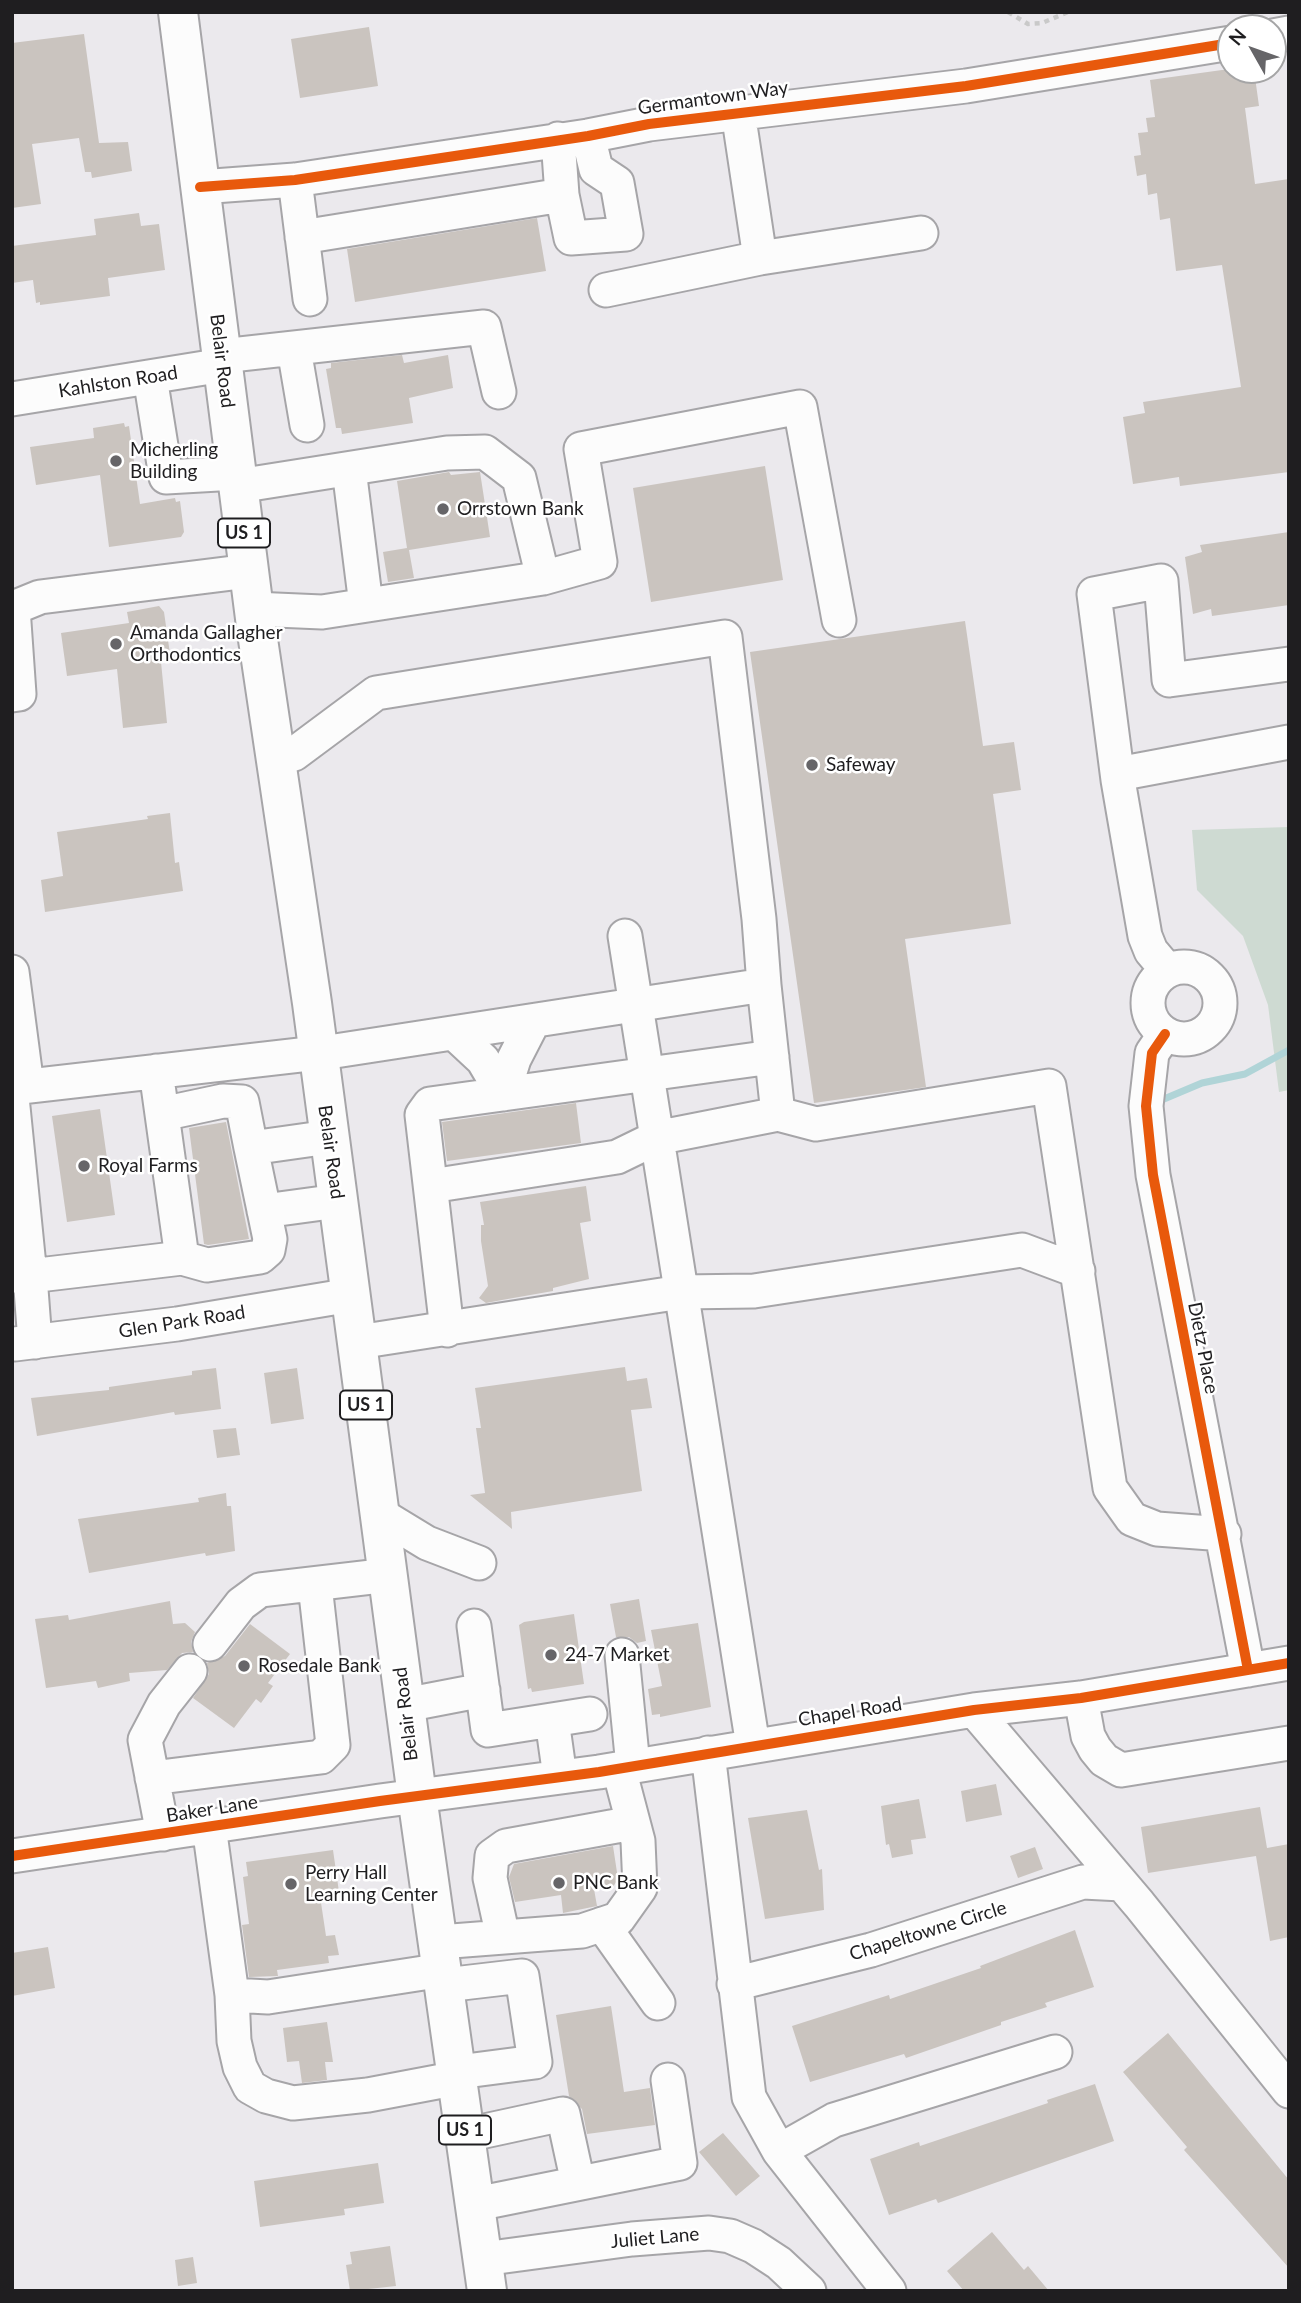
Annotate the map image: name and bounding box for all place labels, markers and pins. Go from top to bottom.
place label: Micherling Building [130,439,218,483]
marker: Micherling Building [108,453,124,469]
place label: Orrstown Bank [457,498,584,520]
marker: Orrstown Bank [435,501,451,517]
place label: Amanda Gallagher Orthodontics [130,622,283,666]
marker: Amanda Gallagher Orthodontics [108,636,124,652]
place label: Safeway [826,754,896,776]
marker: Safeway [804,757,820,773]
place label: Royal Farms [98,1155,198,1177]
marker: Royal Farms [76,1158,92,1174]
place label: 24-7 Market [565,1644,670,1666]
marker: 24-7 Market [543,1647,559,1663]
place label: Rosedale Bank [258,1655,380,1677]
marker: Rosedale Bank [236,1658,252,1674]
place label: Perry Hall Learning Center [305,1862,438,1906]
place label: PNC Bank [573,1872,658,1894]
marker: PNC Bank [551,1875,567,1891]
marker: Perry Hall Learning Center [283,1876,299,1892]

